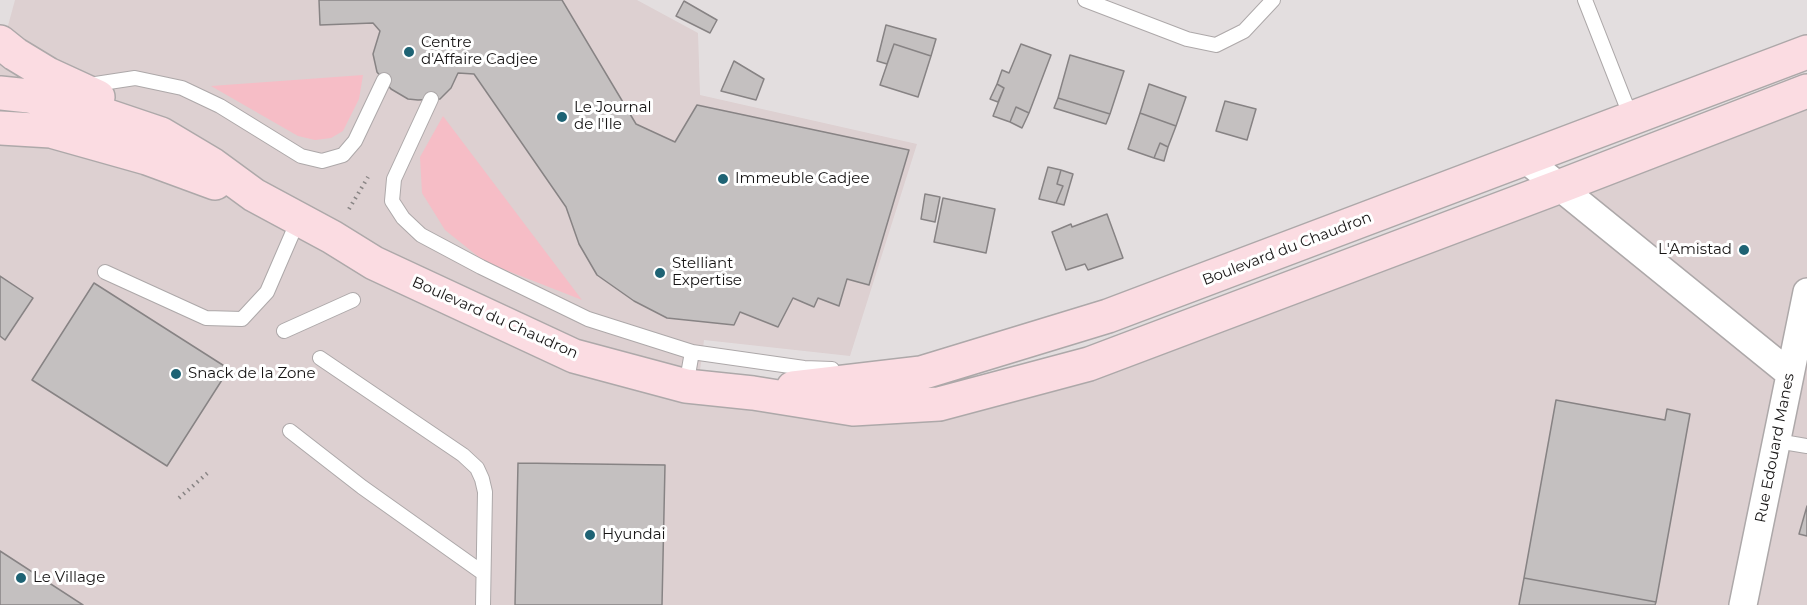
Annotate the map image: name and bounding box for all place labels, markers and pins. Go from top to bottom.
place label: Centre d'Affaire Cadjee [421,34,538,69]
marker: Centre d'Affaire Cadjee [402,45,416,59]
place label: Le Journal de l'Ile [574,99,652,134]
marker: Le Journal de l'Ile [555,110,569,124]
place label: Immeuble Cadjee [735,170,869,188]
marker: Immeuble Cadjee [716,172,730,186]
place label: L'Amistad [1658,241,1732,259]
marker: L'Amistad [1737,243,1751,257]
place label: Stelliant Expertise [672,255,742,290]
marker: Stelliant Expertise [653,266,667,280]
place label: Snack de la Zone [188,365,316,383]
marker: Snack de la Zone [169,367,183,381]
place label: Hyundai [602,526,666,544]
marker: Hyundai [583,528,597,542]
place label: Le Village [33,569,105,587]
marker: Le Village [14,571,28,585]

